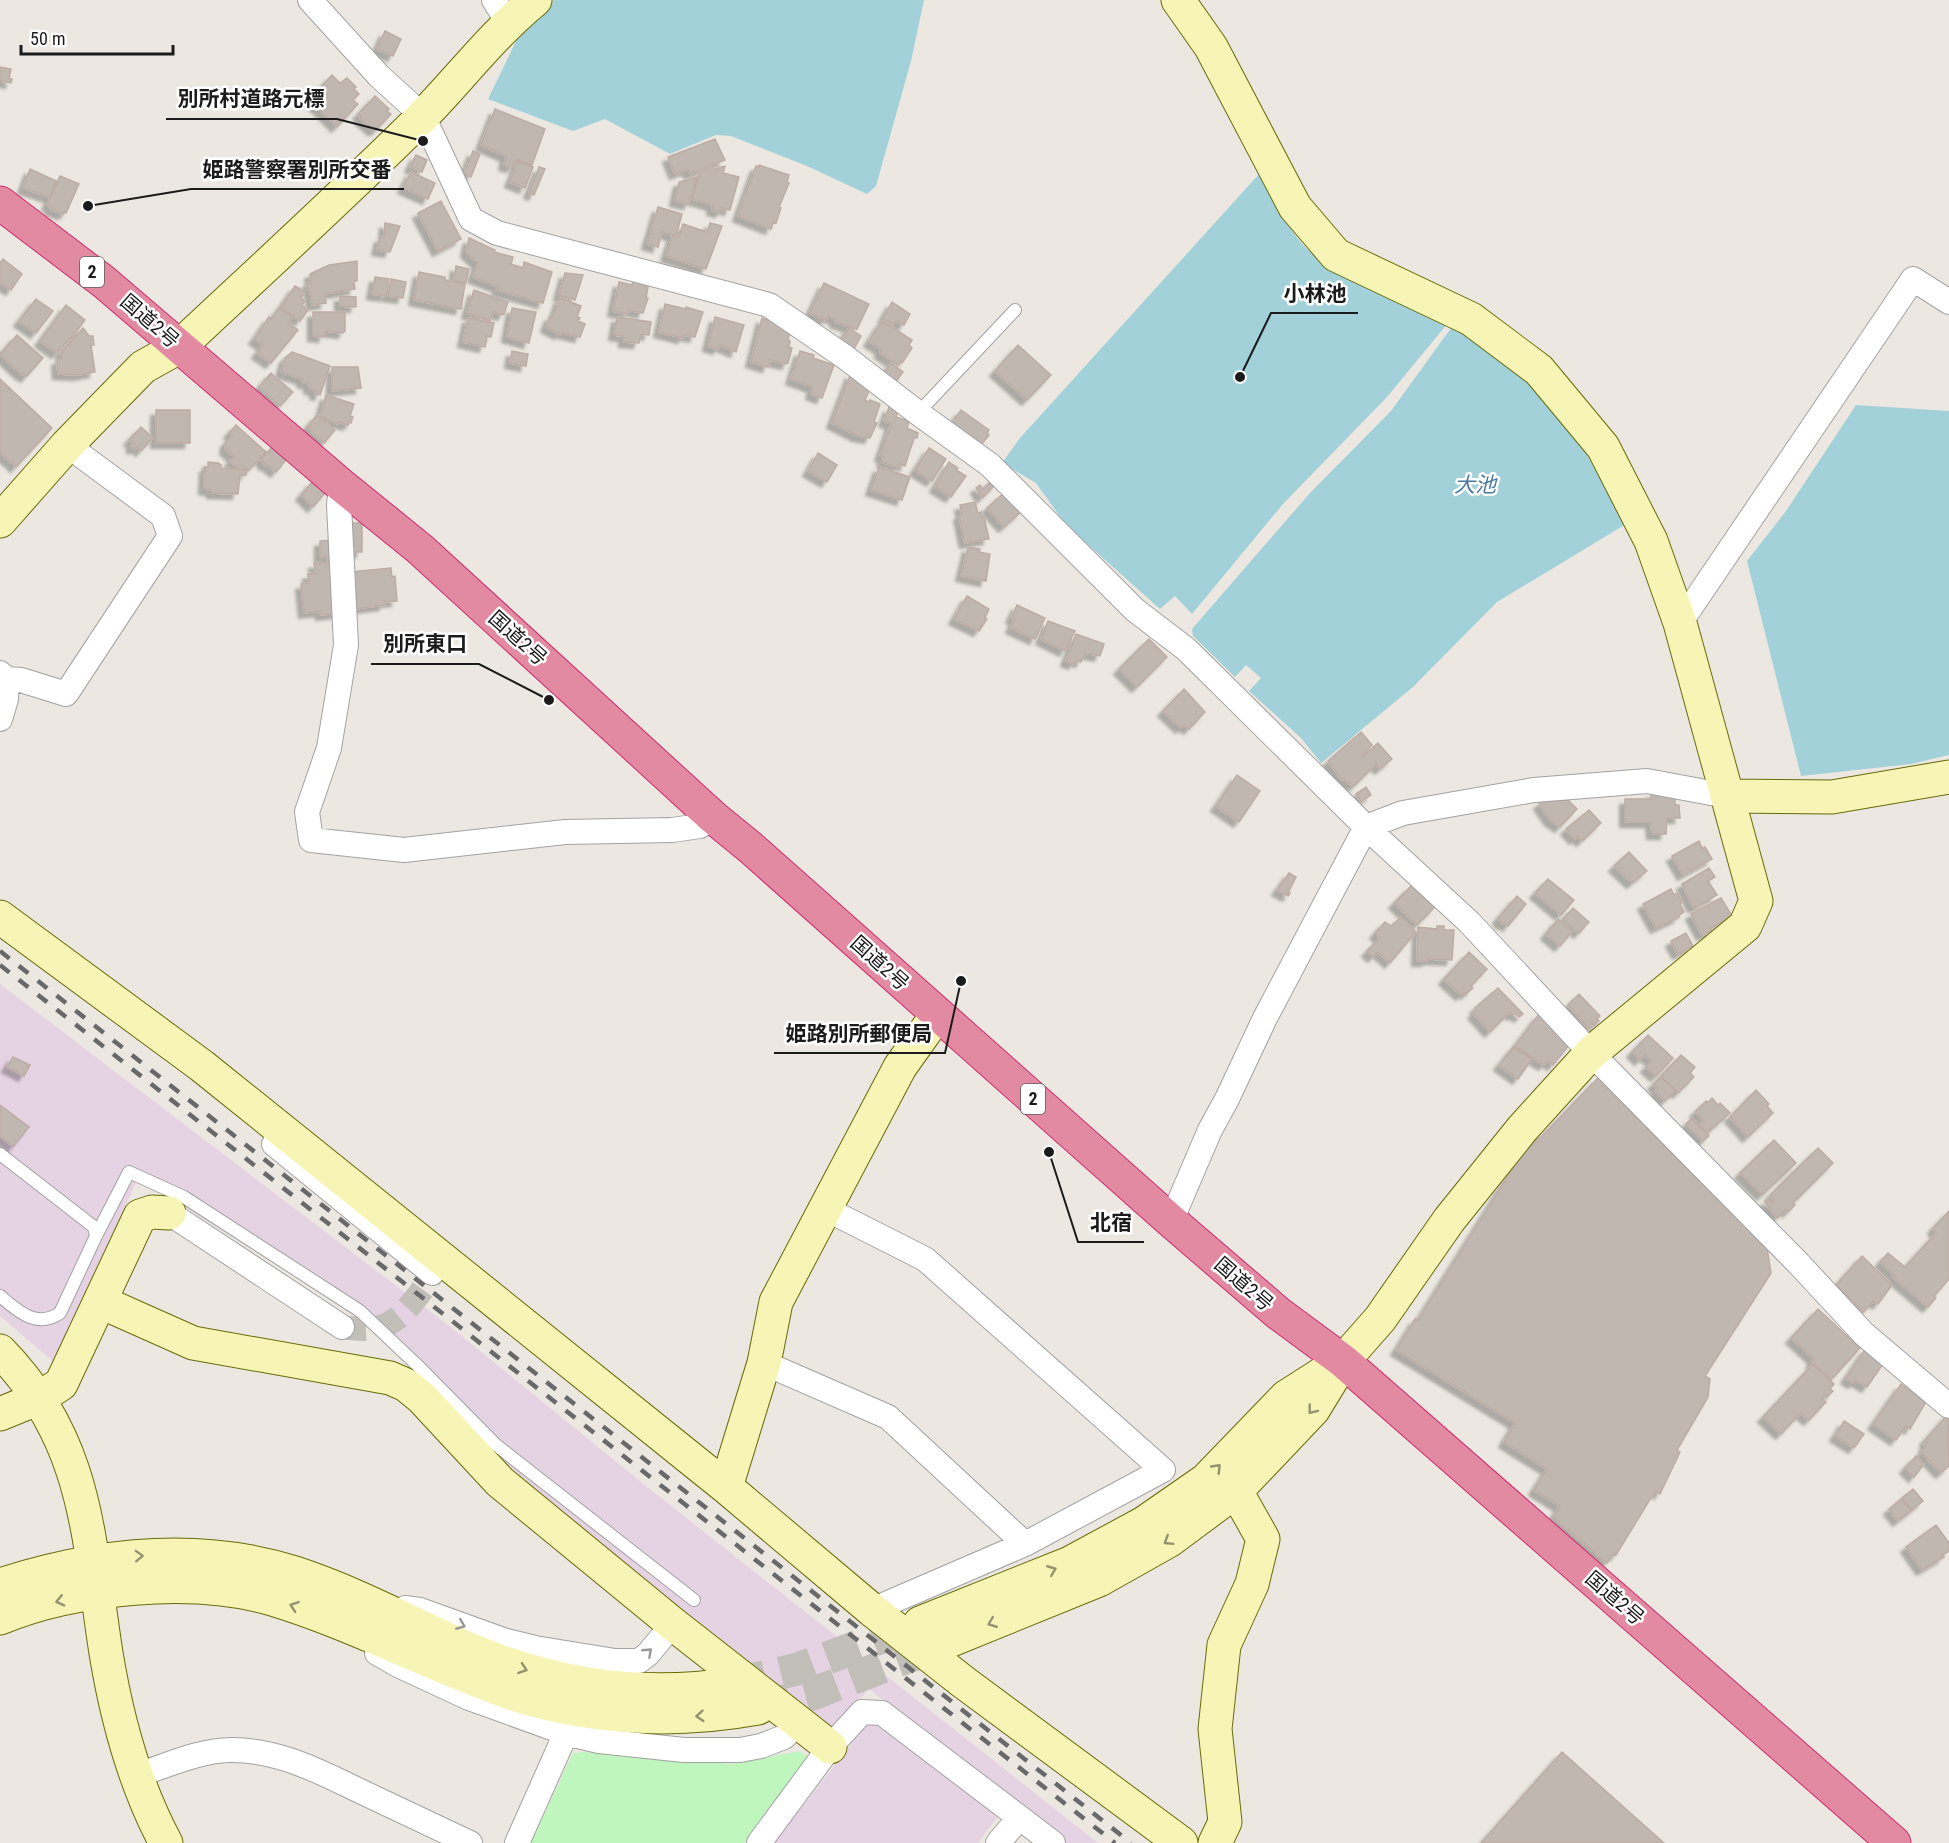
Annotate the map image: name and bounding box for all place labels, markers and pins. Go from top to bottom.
callout: 別所村道路元標 [166,80,337,119]
callout: 姫路警察署別所交番 [191,150,404,189]
callout: 小林池 [1271,274,1358,313]
callout: 別所東口 [371,625,479,664]
callout: 姫路別所郵便局 [774,1014,945,1053]
callout: 北宿 [1078,1203,1144,1242]

